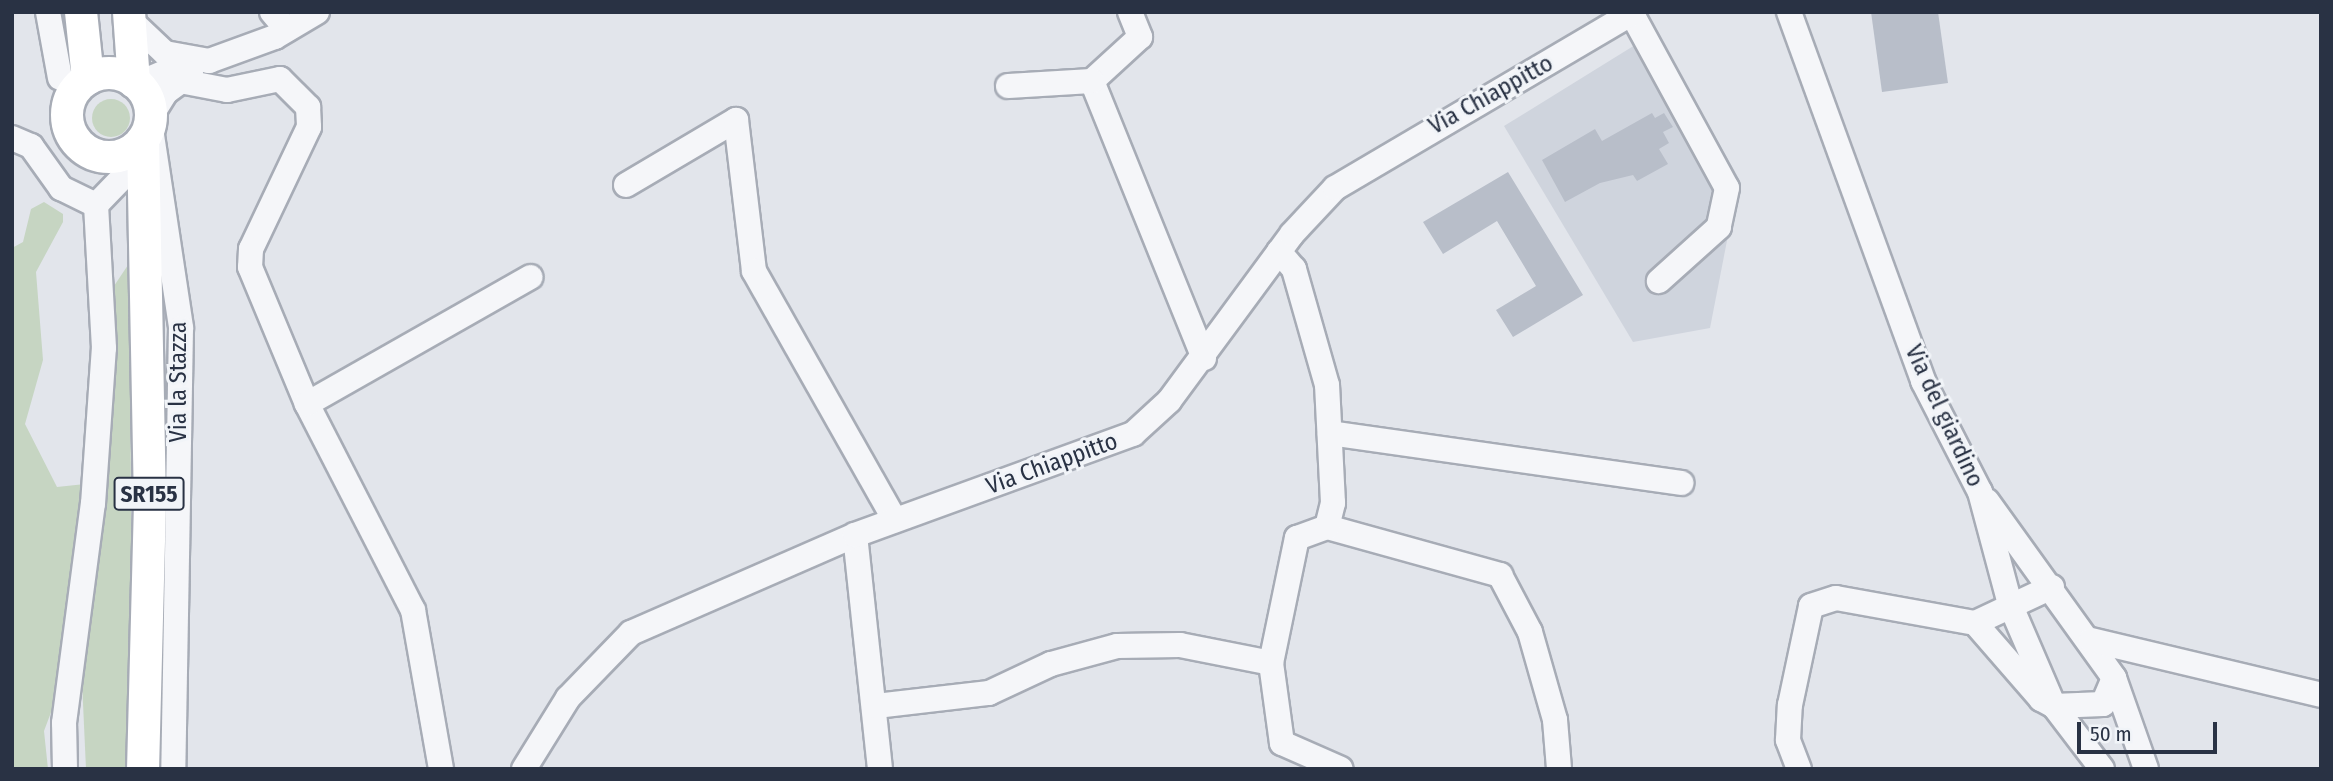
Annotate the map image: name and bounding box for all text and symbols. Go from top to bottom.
street label: Via Chiappitto [1424,49,1558,141]
street label: Via la Stazza [165,321,193,443]
street label: Via del giardino [1899,340,1989,492]
street label: Via Chiappitto [982,427,1122,501]
road number: SR155 [112,474,186,514]
scale bar [2081,708,2221,752]
text: 50 m [2090,721,2132,747]

